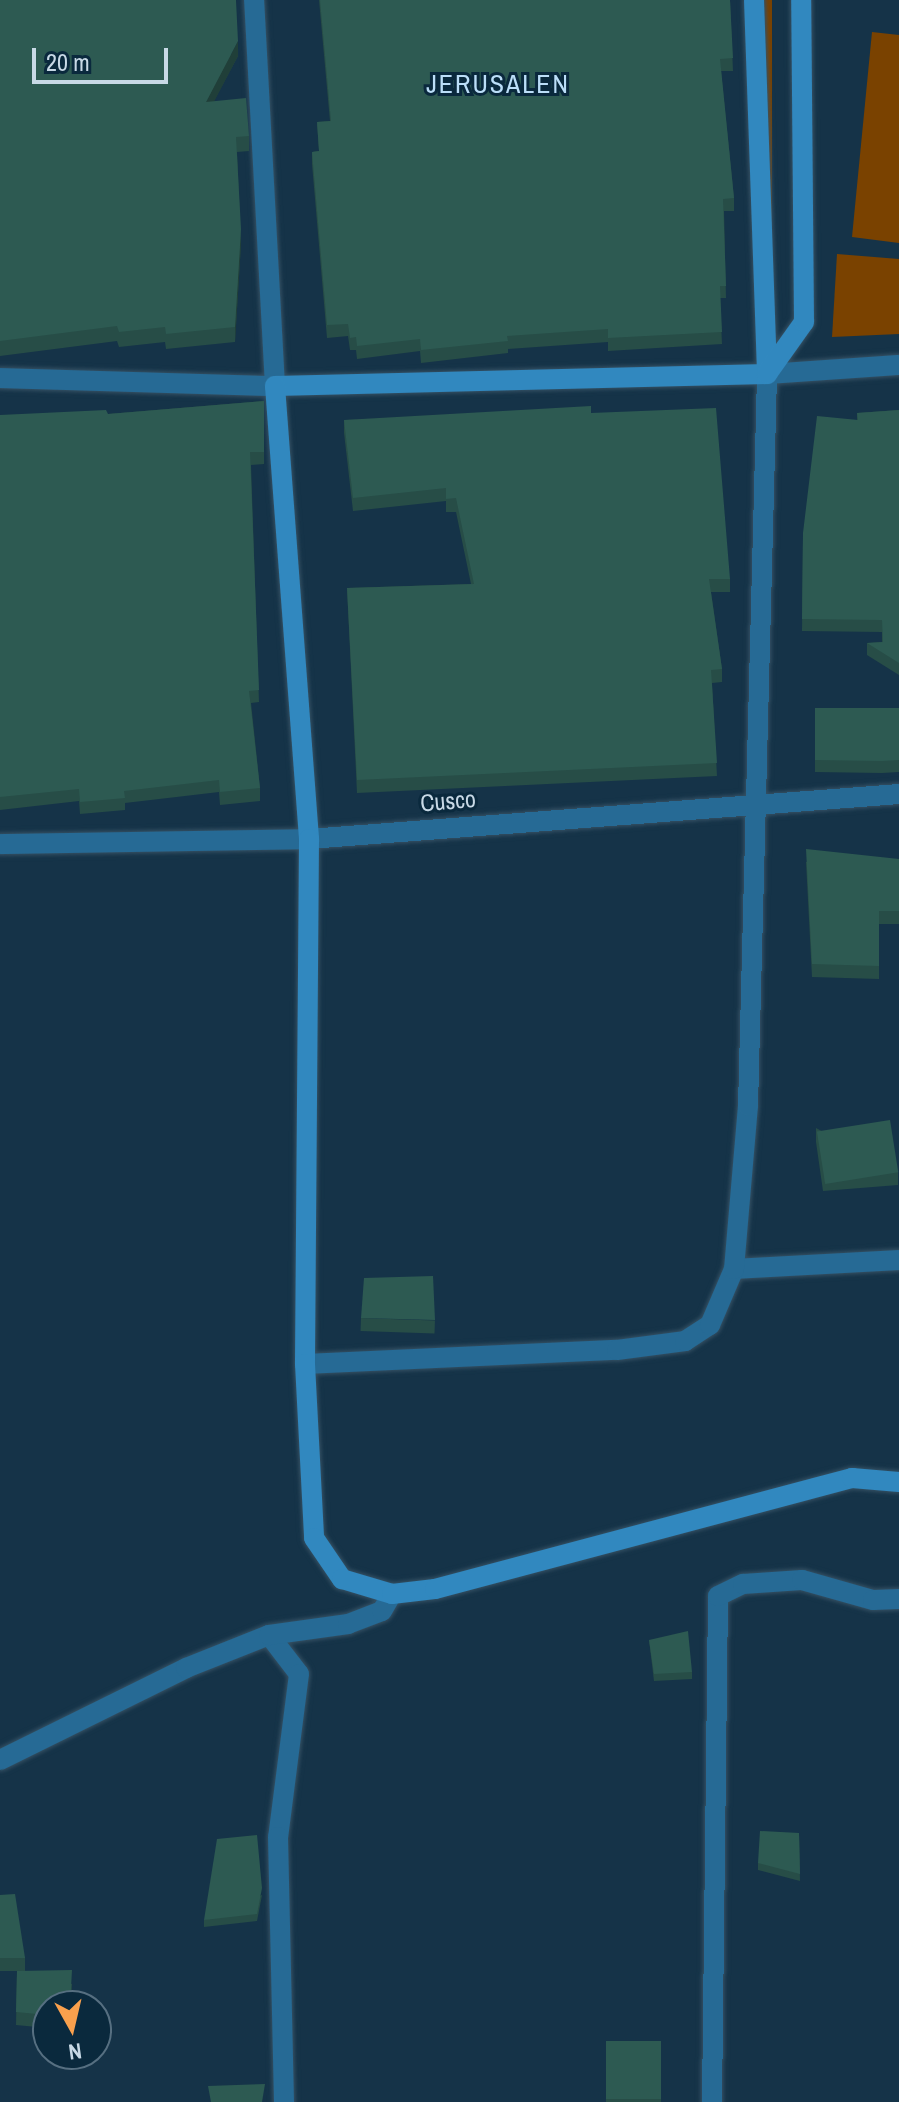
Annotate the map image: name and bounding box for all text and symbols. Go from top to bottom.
scale bar [36,32,172,82]
text: 20 m [46,46,90,78]
district label: JERUSALEN [426,68,570,100]
street label: Cusco [419,784,477,818]
north arrow [32,1990,112,2070]
text: N [67,2036,84,2068]

